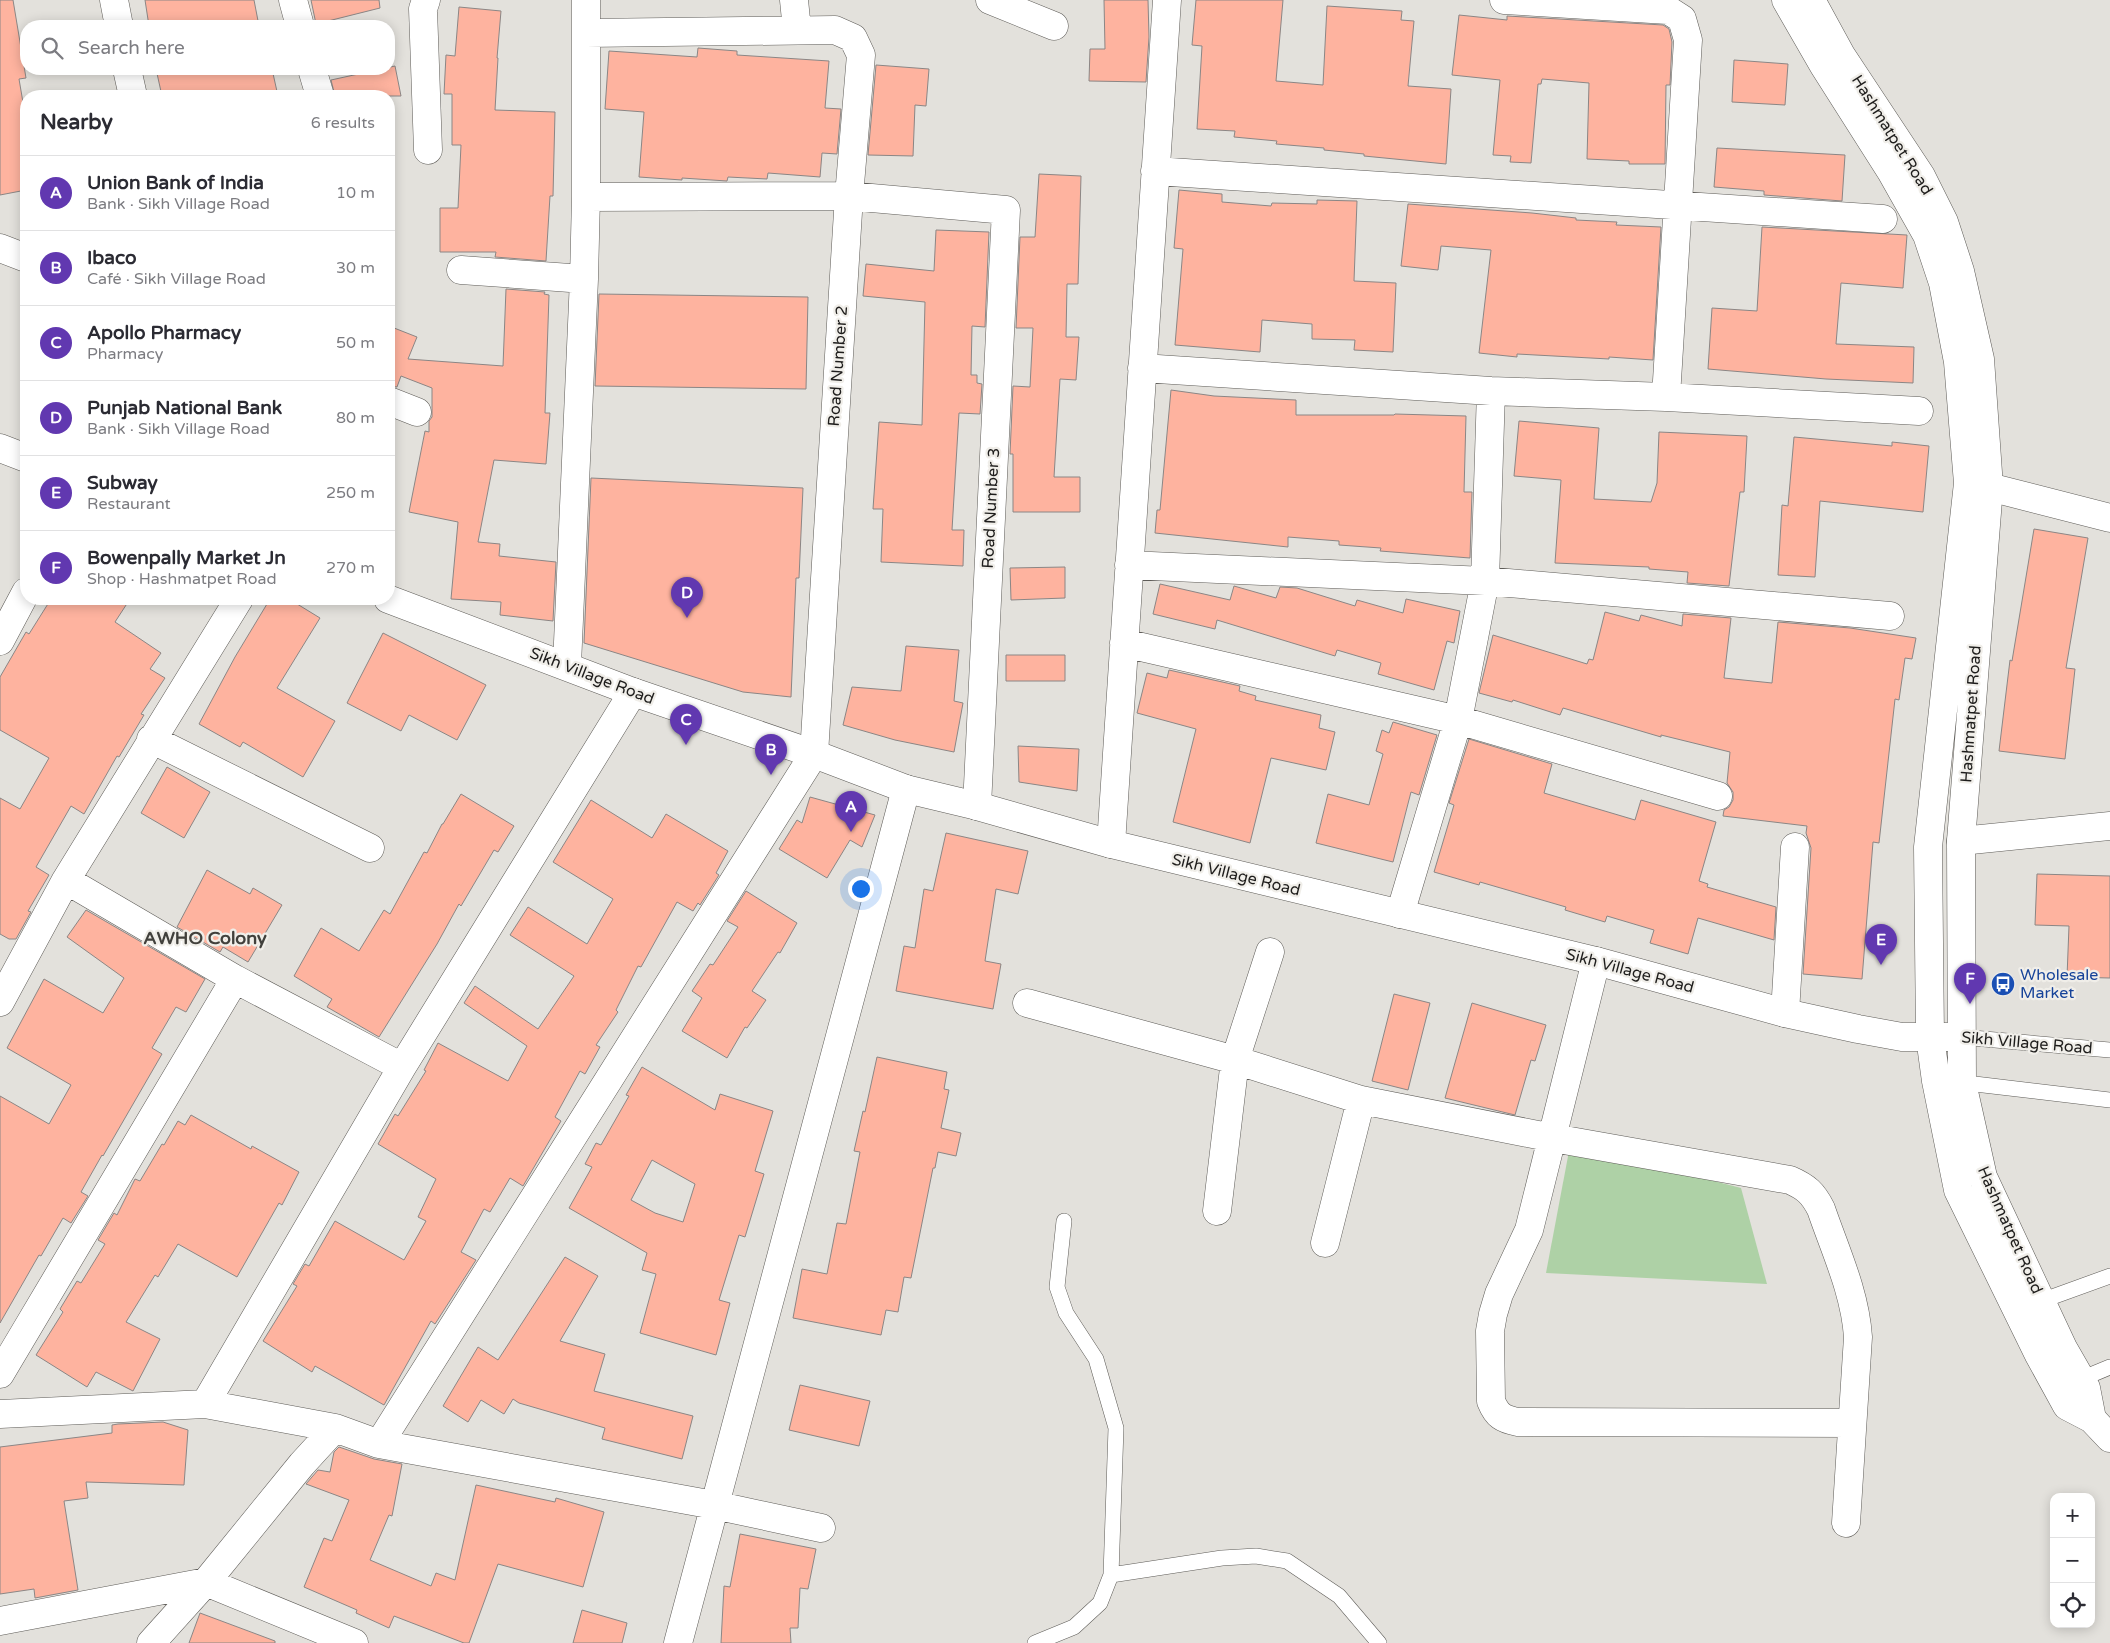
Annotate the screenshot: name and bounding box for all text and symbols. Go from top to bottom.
search box [20,20,395,75]
icon: search [38,34,66,62]
text: Search here [78,37,185,59]
street label: Hashmatpet Road [1847,71,1937,199]
text: Nearby [40,110,113,135]
text: 6 results [311,113,375,133]
text: Union Bank of India [87,172,264,194]
text: A [50,183,62,203]
text: 10 m [336,183,375,203]
text: Bank · Sikh Village Road [87,194,270,214]
text: Ibaco [87,247,137,269]
text: B [50,258,62,278]
text: 30 m [336,258,375,278]
text: Café · Sikh Village Road [87,269,266,289]
street label: Road Number 2 [824,305,852,427]
text: Apollo Pharmacy [87,322,241,344]
text: C [50,333,62,353]
text: 50 m [336,333,375,353]
text: Pharmacy [87,344,163,364]
text: Punjab National Bank [87,397,282,419]
text: D [50,408,62,428]
text: 80 m [336,408,375,428]
text: Bank · Sikh Village Road [87,419,270,439]
street label: Road Number 3 [978,447,1004,569]
text: Subway [87,472,158,494]
text: E [51,483,61,503]
text: 250 m [326,483,375,503]
text: Restaurant [87,494,171,514]
text: Bowenpally Market Jn [87,547,286,569]
text: F [51,558,61,578]
text: 270 m [326,558,375,578]
text: Shop · Hashmatpet Road [87,569,277,589]
pin: D [671,577,703,618]
street label: Sikh Village Road [527,643,657,709]
street label: Hashmatpet Road [1956,645,1986,783]
pin: C [670,704,702,745]
pin: B [755,734,787,775]
pin: A [835,791,867,832]
street label: Sikh Village Road [1170,849,1302,901]
your location [848,876,874,902]
pin: E [1865,924,1897,965]
district label: AWHO Colony [143,927,267,949]
street label: Sikh Village Road [1564,944,1696,998]
pin: F [1954,963,1986,1004]
place label: Wholesale Market [2020,965,2098,1003]
bus stop icon: Wholesale Market [1990,971,2016,997]
street label: Sikh Village Road [1961,1027,2093,1059]
street label: Hashmatpet Road [1973,1163,2047,1297]
map controls [2050,1493,2095,1628]
button: + [2050,1493,2095,1538]
button: − [2050,1538,2095,1583]
button: locate [2050,1583,2095,1628]

